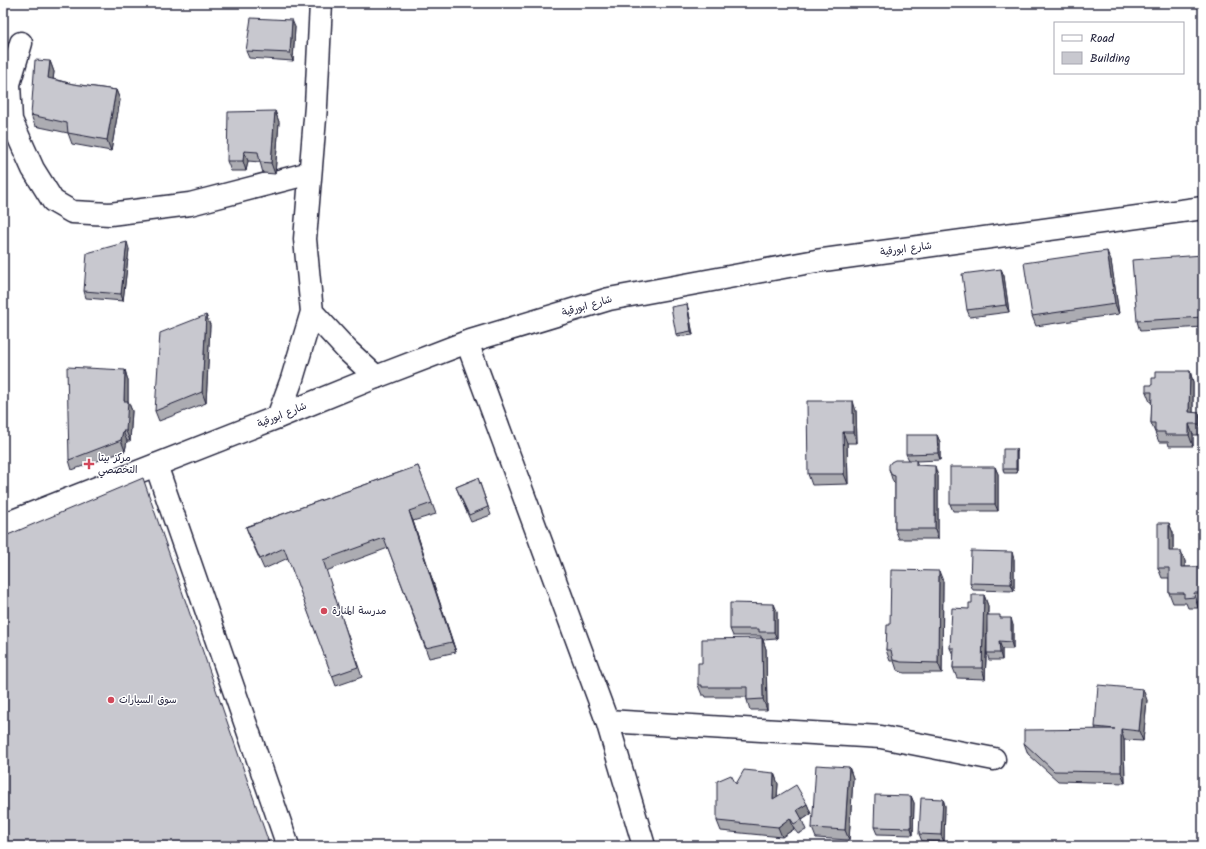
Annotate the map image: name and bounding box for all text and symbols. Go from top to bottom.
legend [1054,22,1184,74]
text: Road [1090,29,1115,48]
text: Building [1090,49,1130,68]
street label: شارع ابورقية [879,237,933,261]
street label: شارع ابورقية [560,291,614,321]
street label: شارع ابورقية [255,398,309,432]
place label: مركز بيتا التخصصي [98,450,137,479]
marker: مركز بيتا التخصصي [83,458,95,470]
place label: مدرسة المنارة [332,603,387,619]
marker: مدرسة المنارة [319,606,329,616]
place label: سوق السيارات [119,692,177,708]
marker: سوق السيارات [106,695,116,705]

